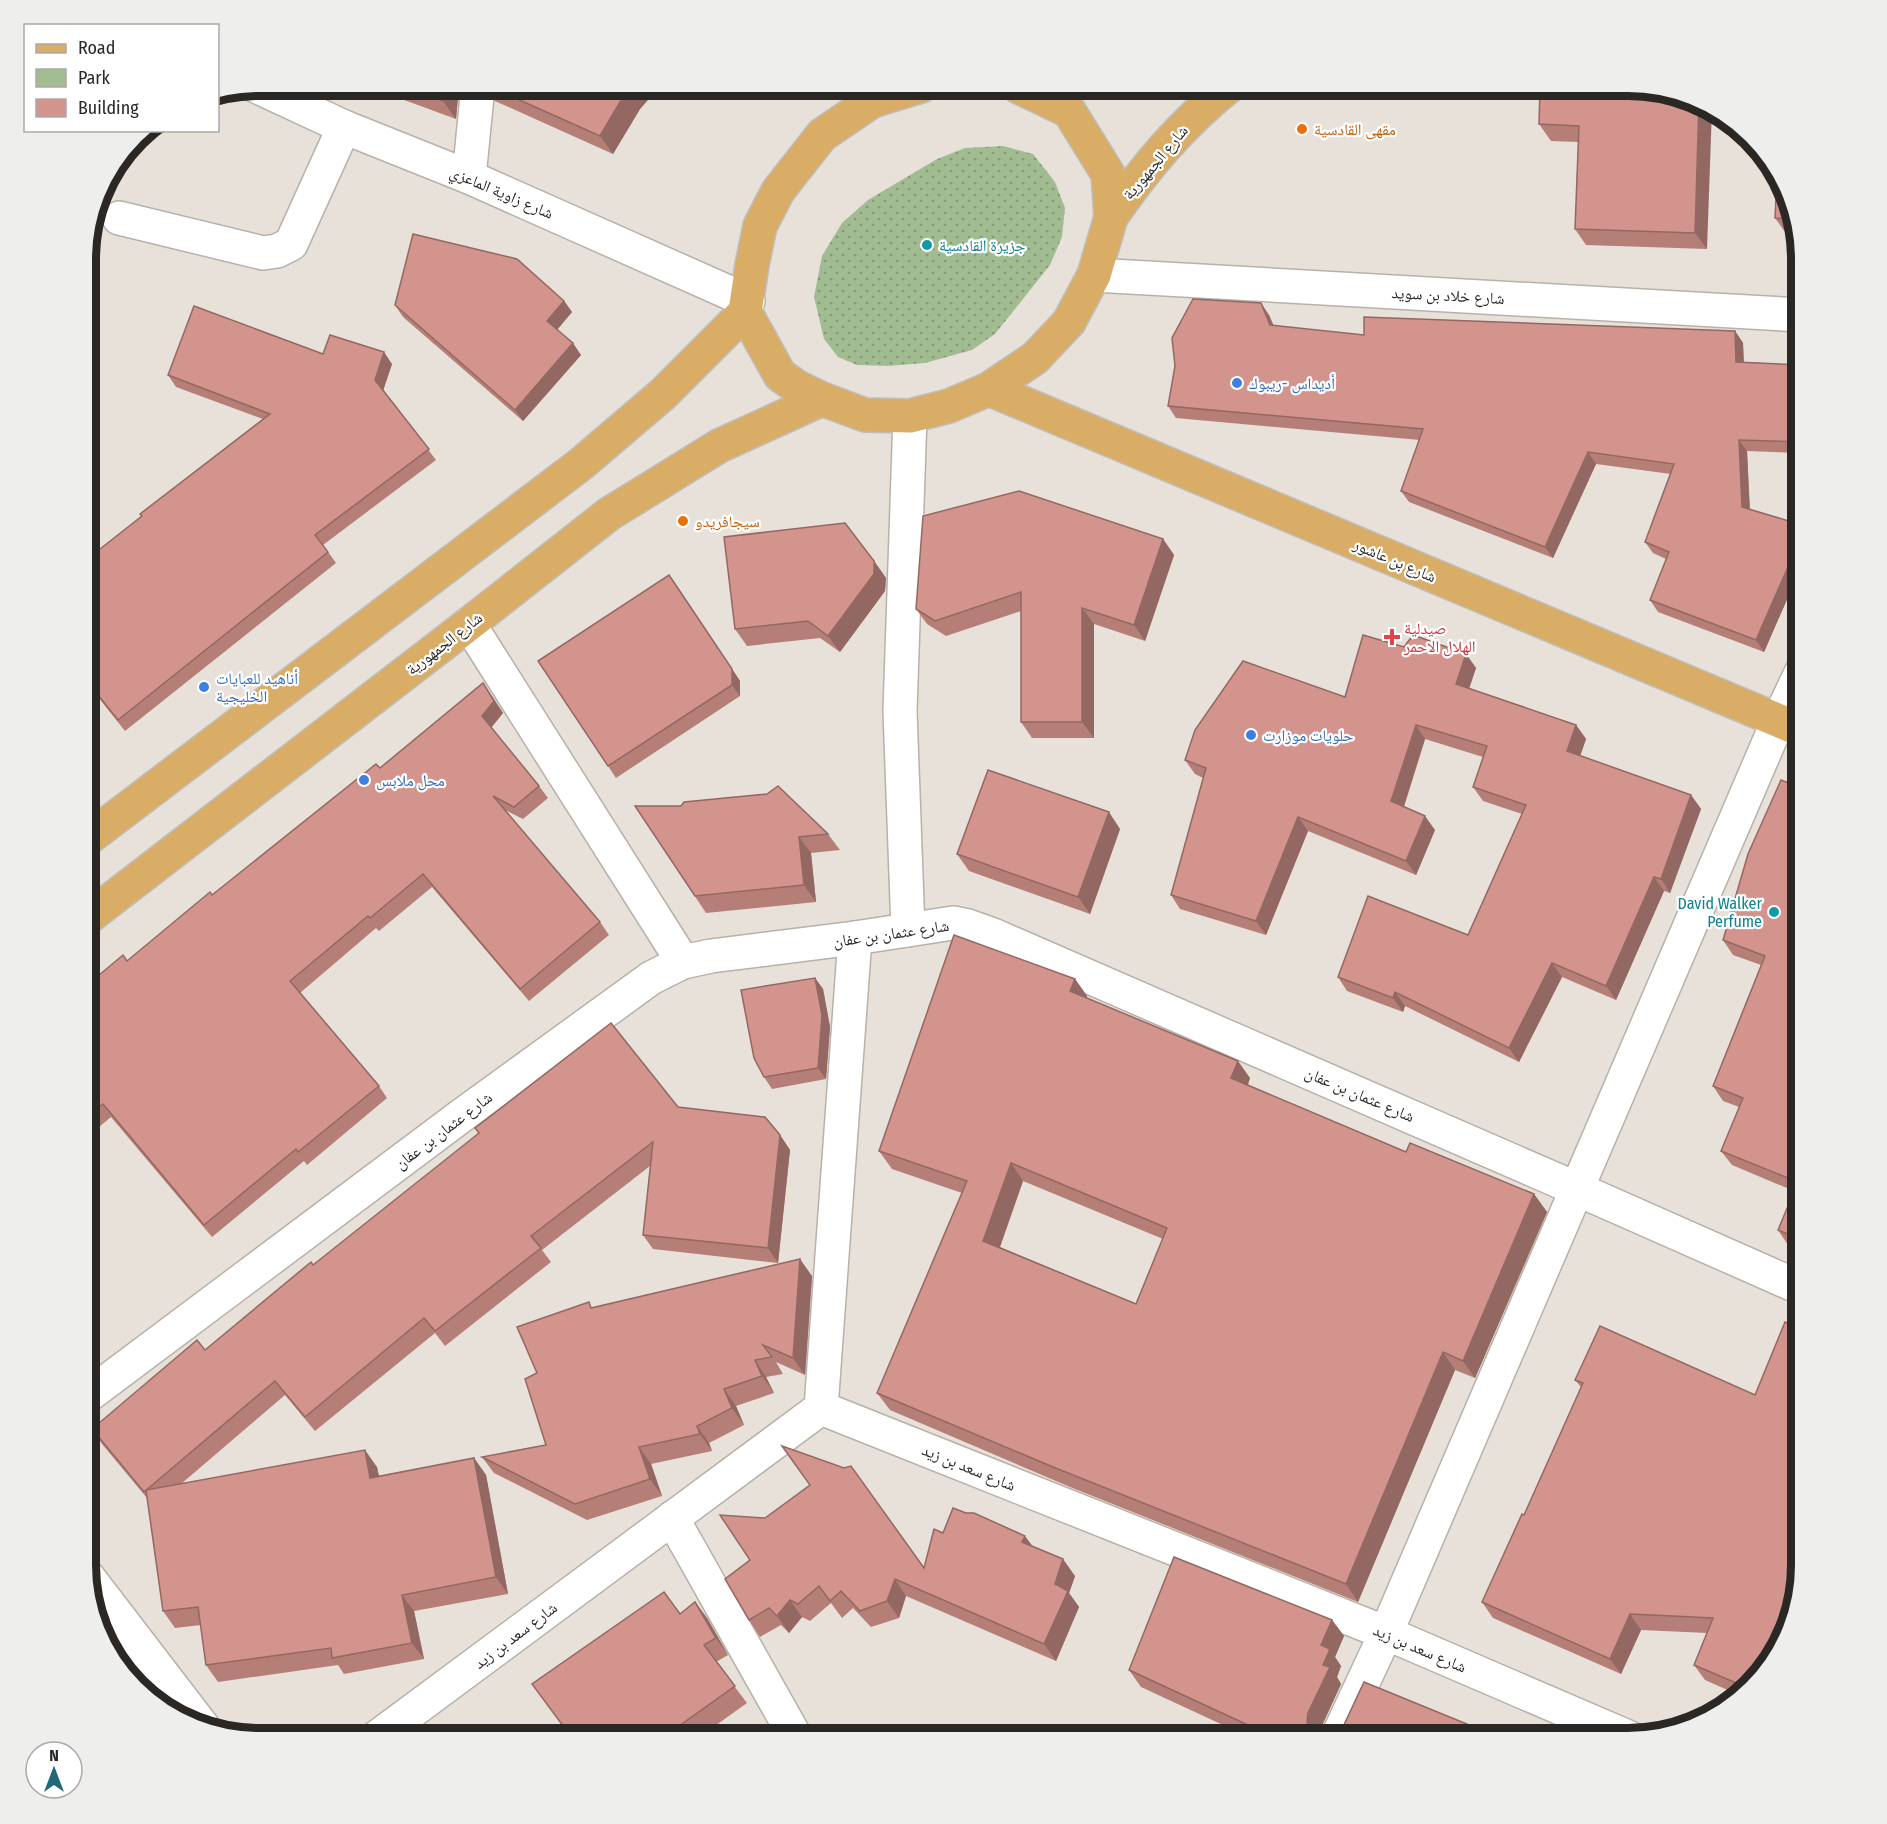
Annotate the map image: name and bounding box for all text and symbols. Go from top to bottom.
legend [24,24,219,132]
text: Road [78,37,115,59]
text: Park [78,67,111,89]
text: Building [78,97,139,119]
place label: مقهى القادسية [1314,120,1396,140]
street label: شارع الجمهورية [1119,121,1193,204]
marker: مقهى القادسية [1295,122,1309,136]
street label: شارع زاوية الماعزي [446,162,556,226]
place label: جزيرة القادسية [939,236,1025,255]
marker: جزيرة القادسية [920,238,934,252]
street label: شارع خلاد بن سويد [1391,283,1505,309]
place label: أديداس -ريبوك [1249,374,1335,394]
marker: أديداس -ريبوك [1230,376,1244,390]
place label: سيجافريدو [695,512,760,531]
marker: سيجافريدو [676,514,690,528]
street label: شارع بن عاشور [1349,534,1439,587]
street label: شارع الجمهورية [403,608,487,680]
place label: صيدلية الهلال الاحمر [1403,619,1476,657]
marker: صيدلية الهلال الاحمر [1385,630,1399,644]
place label: أناهيد للعبايات الخليجية [216,669,298,706]
marker: أناهيد للعبايات الخليجية [197,680,211,694]
place label: حلويات موزارت [1263,726,1354,745]
marker: حلويات موزارت [1244,728,1258,742]
place label: محل ملابس [376,771,445,791]
marker: محل ملابس [357,773,371,787]
place label: David Walker Perfume [1678,894,1762,931]
marker: David Walker Perfume [1767,905,1781,919]
street label: شارع عثمان بن عفان [832,916,950,952]
street label: شارع عثمان بن عفان [1302,1063,1417,1127]
street label: شارع عثمان بن عفان [391,1088,496,1174]
street label: شارع سعد بن زيد [919,1440,1018,1496]
street label: شارع سعد بن زيد [470,1598,561,1674]
street label: شارع سعد بن زيد [1370,1620,1469,1678]
north arrow [24,1740,84,1800]
text: N [49,1746,59,1765]

